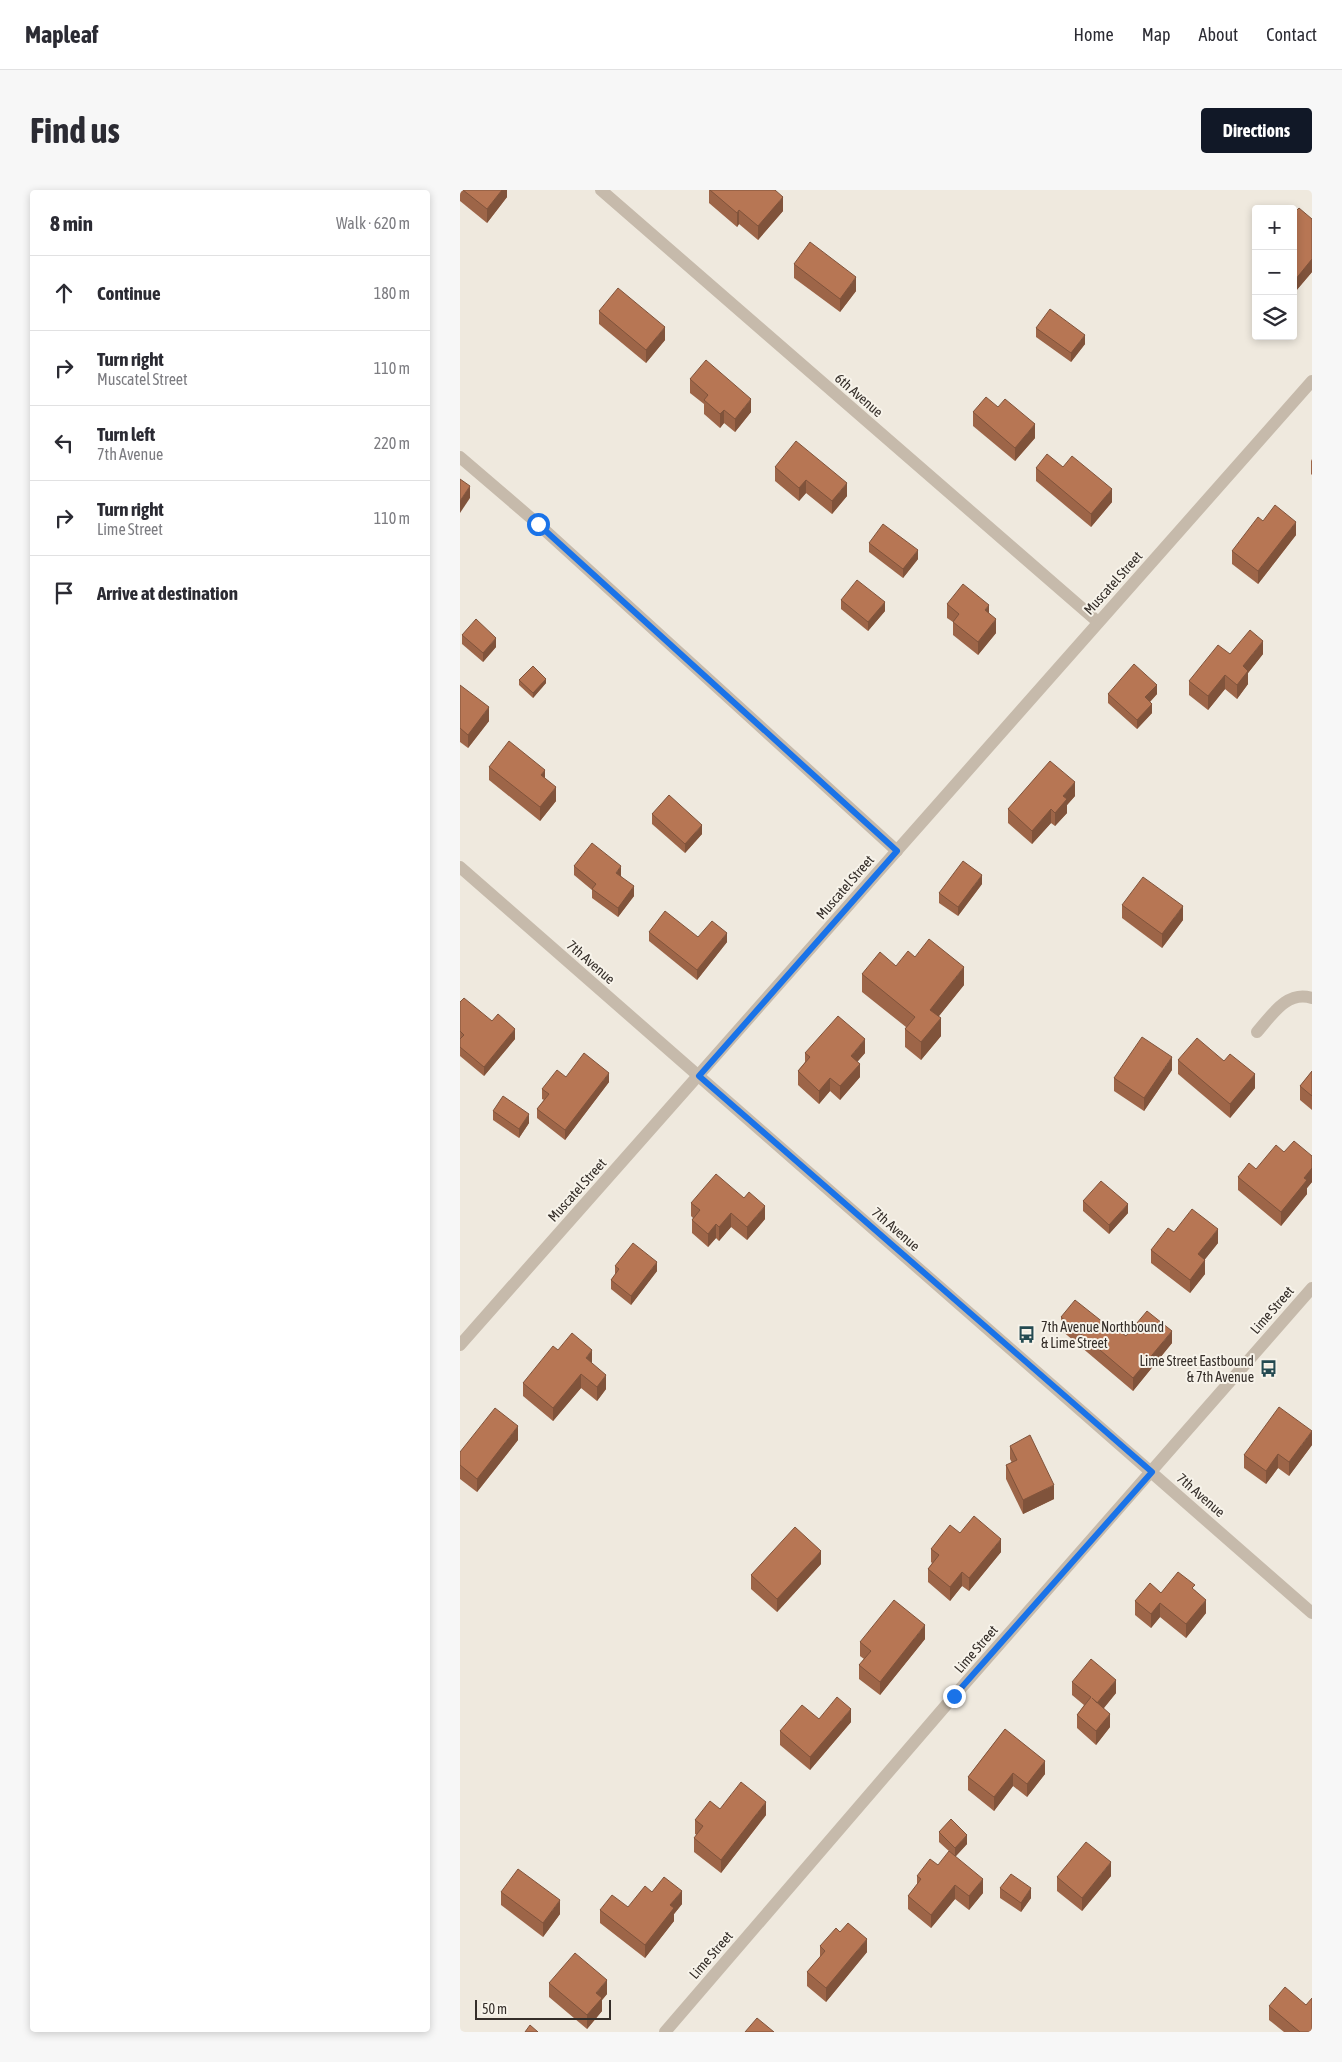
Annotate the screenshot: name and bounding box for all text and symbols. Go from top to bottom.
text: Mapleaf [25,21,98,48]
text: Home [1074,24,1114,45]
text: Map [1142,24,1171,45]
text: About [1199,24,1238,45]
text: Contact [1266,24,1317,45]
button: Directions [1201,108,1312,153]
text: Find us [30,110,120,150]
map controls [1252,205,1297,340]
button: + [1252,205,1297,250]
text: 8 min [50,211,93,235]
text: Walk · 620 m [336,214,410,232]
button: − [1252,250,1297,295]
icon: ahead [50,279,78,307]
text: Continue [97,282,161,304]
text: 180 m [374,284,410,302]
button: layers [1252,295,1297,340]
text: Turn right [97,348,164,370]
icon: right [50,354,78,382]
text: 110 m [374,359,410,377]
text: Muscatel Street [97,370,188,388]
street label: 6th Avenue [832,370,886,420]
text: Turn left [97,423,155,445]
icon: left [50,429,78,457]
text: 220 m [374,434,410,452]
text: 7th Avenue [97,445,163,463]
text: Turn right [97,498,164,520]
icon: right [50,504,78,532]
text: 110 m [374,509,410,527]
route start [527,513,550,536]
text: Lime Street [97,520,163,538]
street label: Muscatel Street [1080,548,1146,618]
icon: arrive [50,579,78,607]
text: Arrive at destination [97,582,238,604]
street label: Muscatel Street [813,852,877,922]
street label: 7th Avenue [564,937,618,987]
street label: Muscatel Street [544,1155,610,1225]
street label: 7th Avenue [869,1204,923,1254]
street label: Lime Street [1247,1283,1297,1337]
place label: 7th Avenue Northbound & Lime Street [1041,1319,1164,1351]
bus stop icon: 7th Avenue Northbound & Lime Street [1017,1325,1037,1345]
place label: Lime Street Eastbound & 7th Avenue [1140,1353,1254,1385]
bus stop icon: Lime Street Eastbound & 7th Avenue [1258,1359,1278,1379]
street label: 7th Avenue [1174,1470,1228,1520]
street label: Lime Street [951,1622,1001,1676]
route end [943,1685,966,1708]
street label: Lime Street [686,1928,736,1982]
scale bar [475,1997,611,2020]
text: 50 m [482,2001,507,2017]

